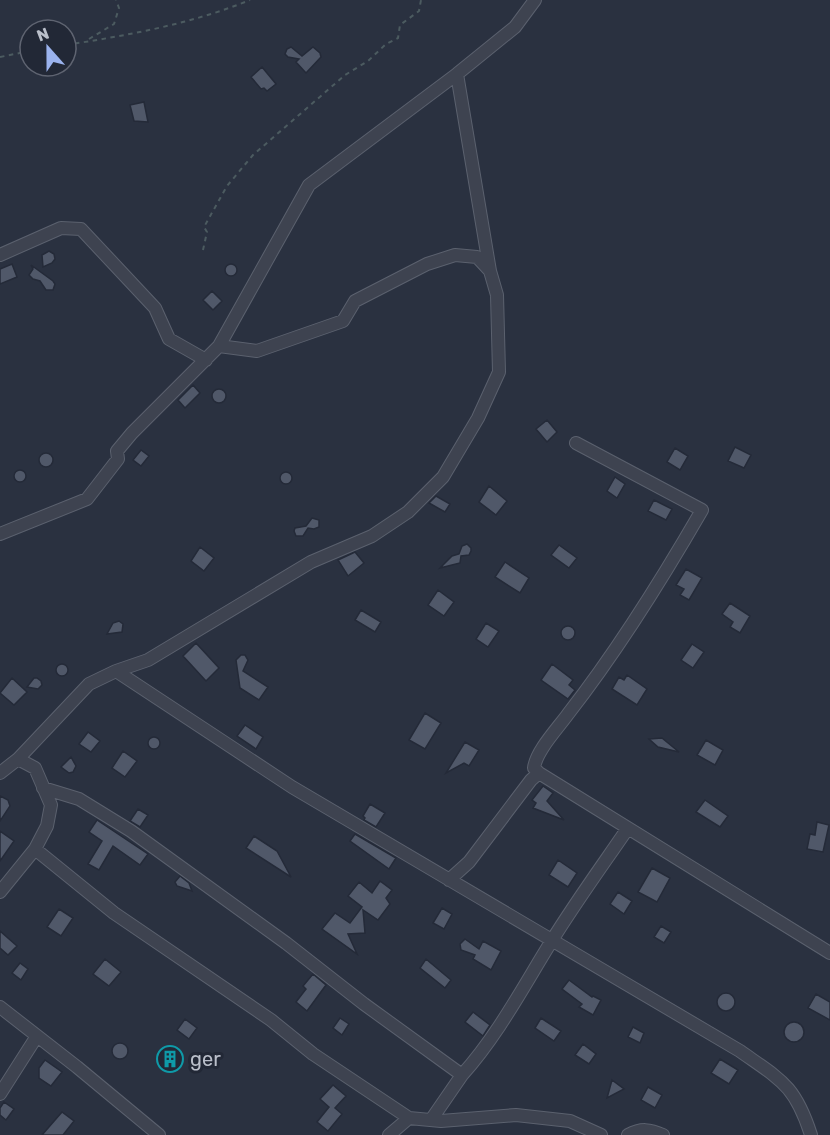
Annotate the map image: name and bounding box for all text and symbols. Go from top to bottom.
north arrow [18,18,78,78]
text: N [34,24,52,45]
building icon: ger [155,1044,185,1074]
place label: ger [190,1047,221,1071]

